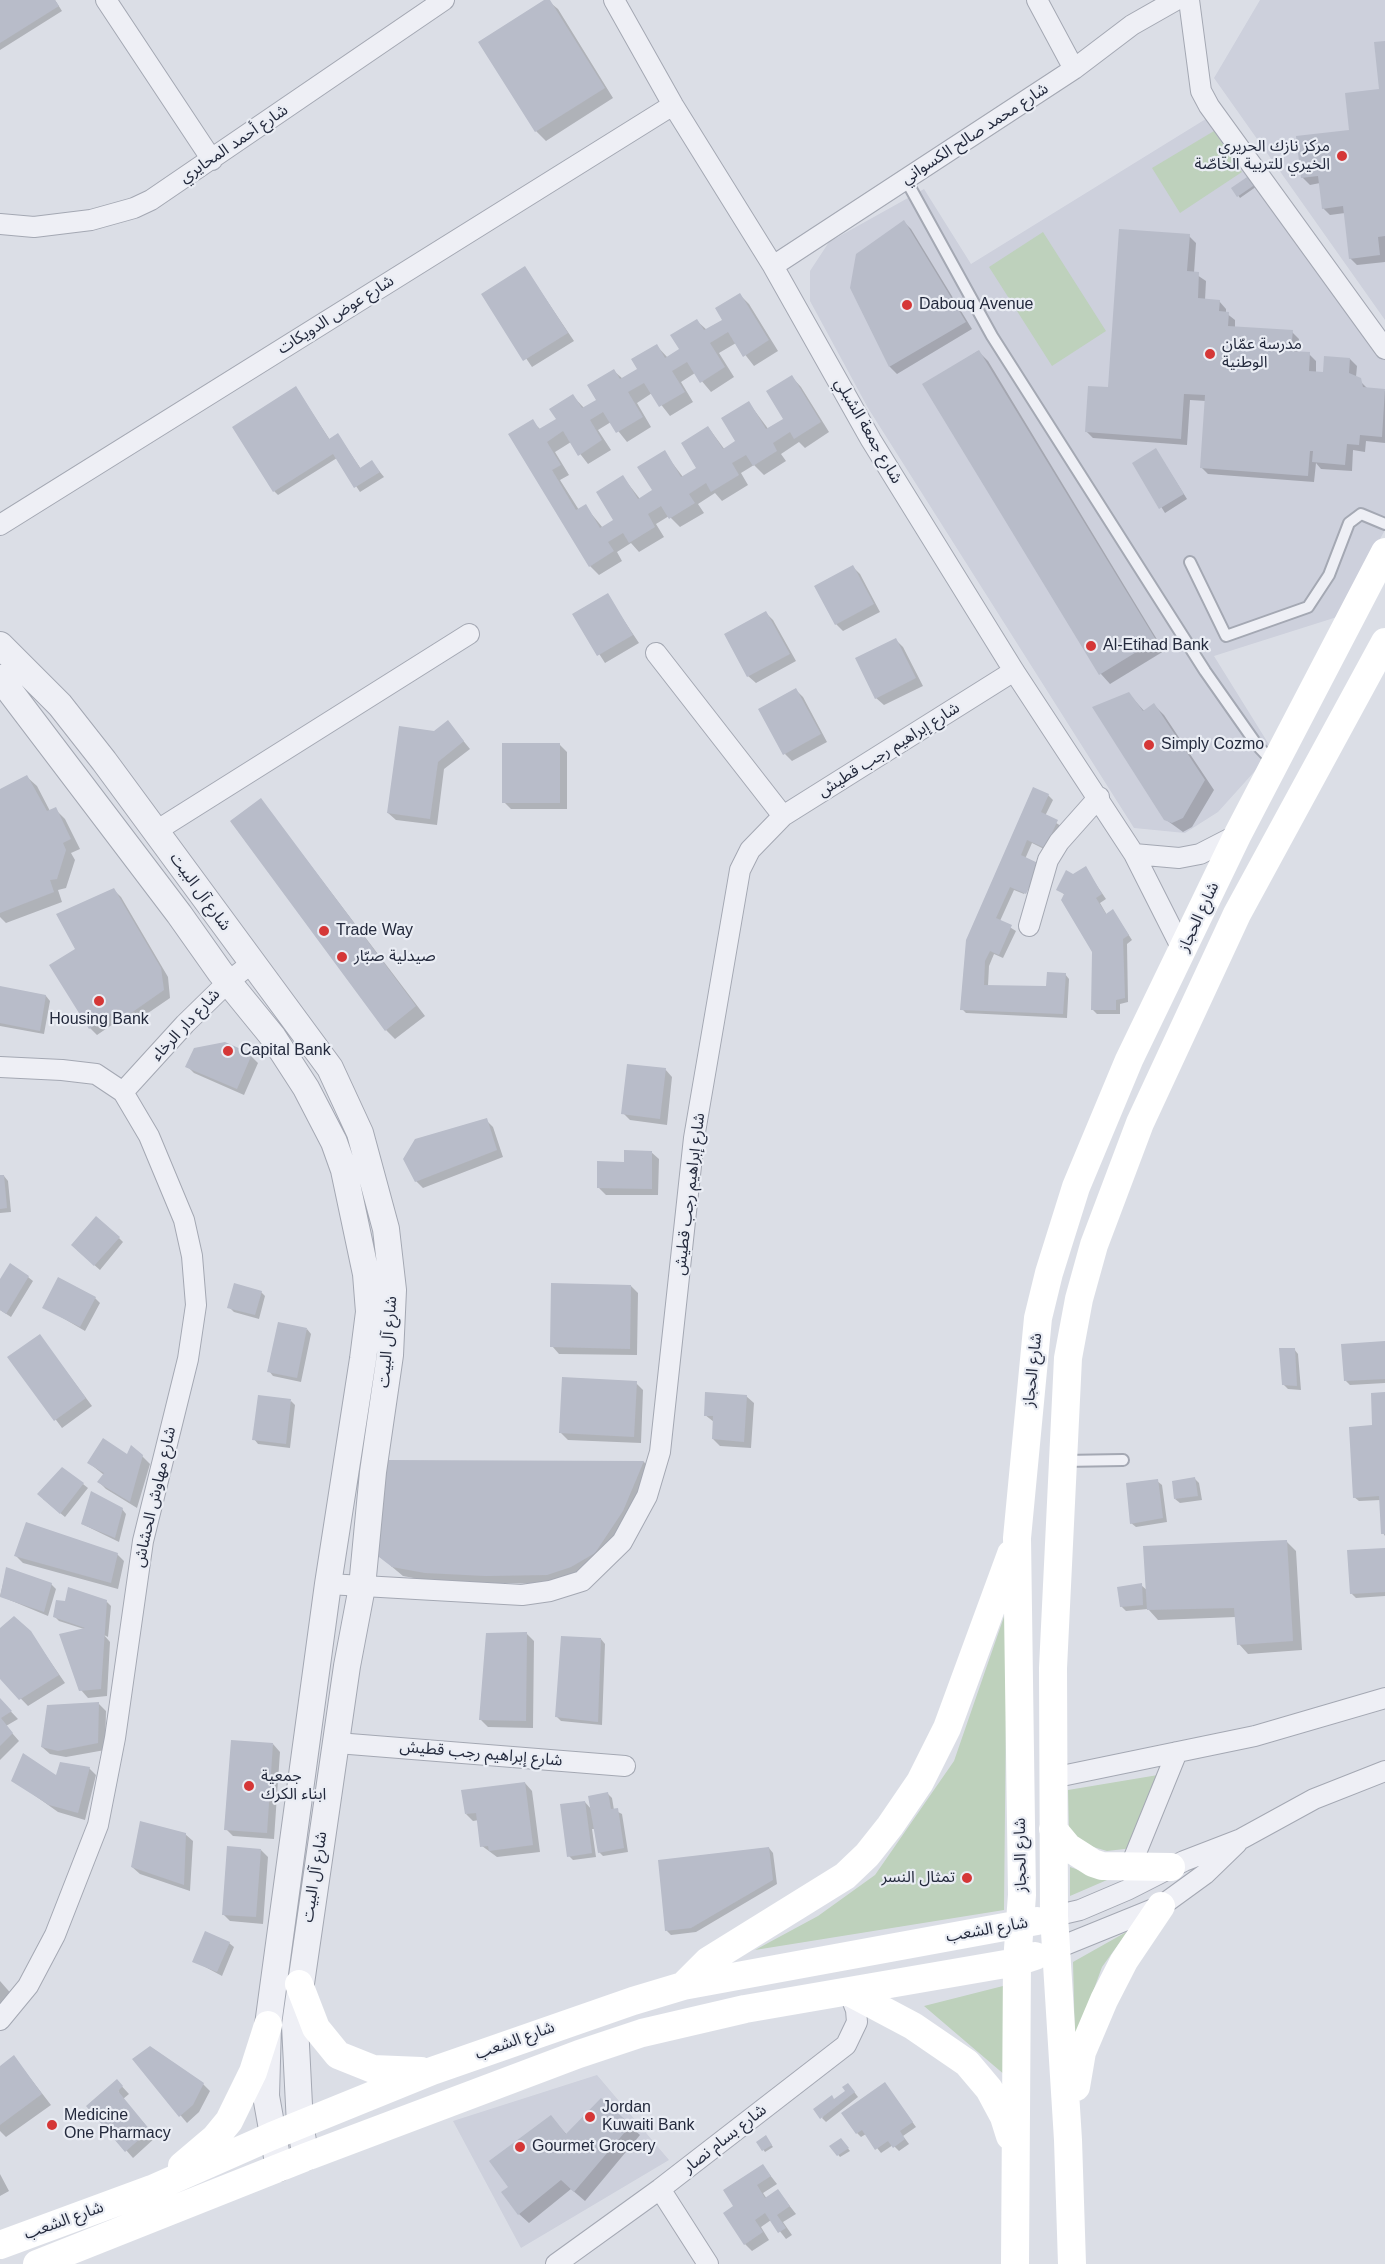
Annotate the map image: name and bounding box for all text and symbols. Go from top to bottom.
street label: شارع محمد صالح الكسواني [898,79,1052,189]
street label: شارع أحمد المحايري [176,101,292,187]
place label: مركز نازك الحريري الخيري للتربية الخاصّة [1195,137,1330,175]
marker: مركز نازك الحريري الخيري للتربية الخاصّة [1335,149,1349,163]
street label: شارع عوض الدويكات [274,271,398,359]
place label: Dabouq Avenue [919,295,1033,315]
marker: Dabouq Avenue [900,298,914,312]
place label: مدرسة عمّان الوطنية [1222,335,1302,373]
marker: مدرسة عمّان الوطنية [1203,347,1217,361]
street label: شارع جمعة الشبلي [830,375,906,487]
place label: Al-Etihad Bank [1103,636,1209,656]
marker: Al-Etihad Bank [1084,639,1098,653]
street label: شارع إبراهيم رجب قطيش [815,699,963,801]
place label: Simply Cozmo [1161,735,1264,755]
marker: Simply Cozmo [1142,738,1156,752]
street label: شارع آل البيت [165,849,235,935]
street label: شارع الحجاز [1175,879,1223,955]
place label: Trade Way [336,921,413,941]
marker: Trade Way [317,924,331,938]
place label: صيدلية صبّار [354,947,436,967]
marker: صيدلية صبّار [335,950,349,964]
street label: شارع دار الرخاء [148,985,224,1065]
marker: Housing Bank [92,994,106,1008]
place label: Housing Bank [49,1010,149,1030]
place label: Capital Bank [240,1041,331,1061]
marker: Capital Bank [221,1044,235,1058]
street label: شارع إبراهيم رجب قطيش [671,1112,709,1276]
street label: شارع آل البيت [374,1295,402,1389]
street label: شارع الحجاز [1020,1332,1046,1408]
street label: شارع مهاوش الحشاش [130,1425,180,1569]
street label: شارع إبراهيم رجب قطيش [399,1737,563,1771]
place label: جمعية ابناء الكرك [261,1767,326,1805]
marker: جمعية ابناء الكرك [242,1779,256,1793]
street label: شارع الحجاز [1011,1818,1031,1892]
street label: شارع آل البيت [298,1830,332,1924]
place label: تمثال النسر [881,1868,955,1888]
marker: تمثال النسر [960,1871,974,1885]
street label: شارع الشعب [944,1913,1030,1947]
street label: شارع الشعب [473,2018,557,2064]
place label: Jordan Kuwaiti Bank [602,2098,694,2136]
street label: شارع بسام نصار [680,2101,770,2177]
place label: Medicine One Pharmacy [64,2106,171,2144]
marker: Jordan Kuwaiti Bank [583,2110,597,2124]
marker: Medicine One Pharmacy [45,2118,59,2132]
place label: Gourmet Grocery [532,2137,656,2157]
marker: Gourmet Grocery [513,2140,527,2154]
street label: شارع الشعب [22,2198,106,2244]

